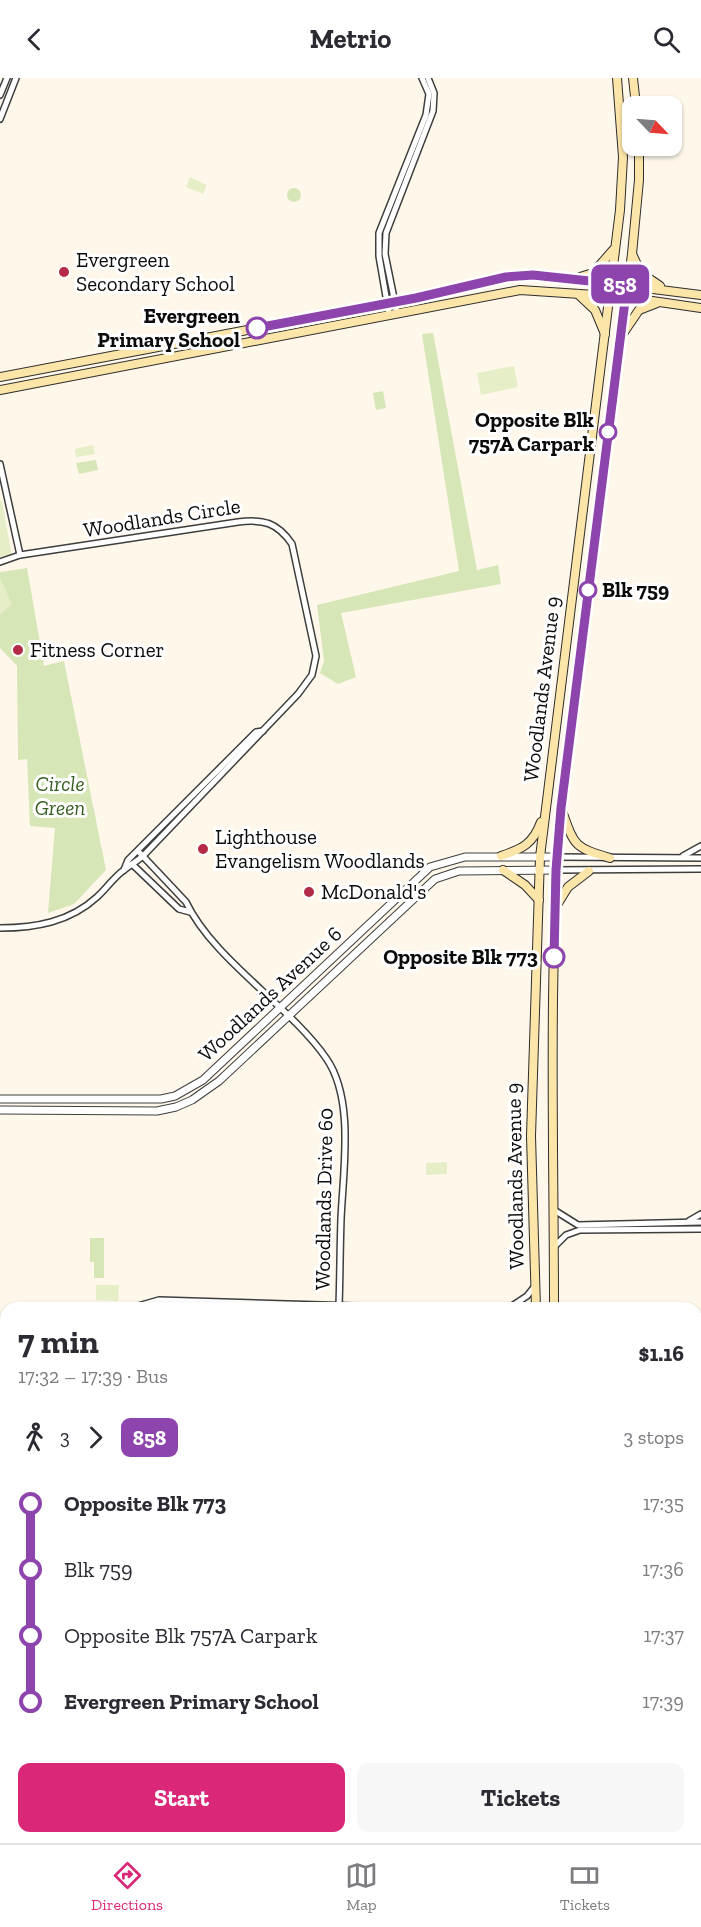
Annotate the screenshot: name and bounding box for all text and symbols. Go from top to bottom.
icon: back [18,23,51,56]
text: Metrio [310,23,391,55]
icon: search [650,23,683,56]
north arrow [622,96,682,156]
map controls [622,96,682,156]
place label: Evergreen Secondary School [76,247,235,296]
line badge: 858 [586,264,654,304]
marker: Evergreen Secondary School [57,265,71,279]
text: 858 [603,272,637,297]
place label: Evergreen Primary School [97,303,241,352]
marker: Evergreen Primary School [246,317,268,339]
place label: Opposite Blk 757A Carpark [469,407,594,456]
marker: Opposite Blk 757A Carpark [599,423,617,441]
street label: Woodlands Circle [82,493,242,542]
place label: Blk 759 [602,577,669,602]
marker: Blk 759 [579,581,597,599]
street label: Woodlands Avenue 9 [518,595,565,783]
place label: Fitness Corner [30,637,164,662]
marker: Fitness Corner [11,643,25,657]
park label: Circle Green [35,771,85,820]
place label: Lighthouse Evangelism Woodlands [215,824,425,873]
marker: Lighthouse Evangelism Woodlands [196,842,210,856]
place label: McDonald's [321,879,426,904]
marker: McDonald's [302,885,316,899]
street label: Woodlands Avenue 6 [193,921,346,1066]
place label: Opposite Blk 773 [383,944,538,969]
marker: Opposite Blk 773 [543,946,565,968]
street label: Woodlands Avenue 9 [500,1082,529,1270]
street label: Woodlands Drive 60 [309,1108,338,1290]
text: 7 min [18,1322,99,1361]
text: $1.16 [639,1340,684,1367]
text: 17:32 – 17:39 · Bus [18,1364,168,1388]
icon: walk [18,1421,51,1454]
icon: forward [79,1421,112,1454]
text: 3 [60,1425,70,1449]
text: 858 [133,1425,166,1450]
text: 3 stops [623,1425,684,1449]
text: Opposite Blk 773 [64,1490,226,1517]
text: 17:35 [643,1491,684,1515]
text: Blk 759 [64,1556,133,1583]
text: 17:36 [642,1557,684,1581]
text: Opposite Blk 757A Carpark [64,1622,317,1649]
text: 17:37 [644,1623,684,1647]
text: Evergreen Primary School [64,1688,319,1715]
text: 17:39 [642,1689,684,1713]
button: Start [18,1763,345,1832]
button: Tickets [357,1763,684,1832]
tab: Directions [91,1859,163,1914]
tab: Map [345,1859,378,1914]
tab: Tickets [560,1859,610,1914]

